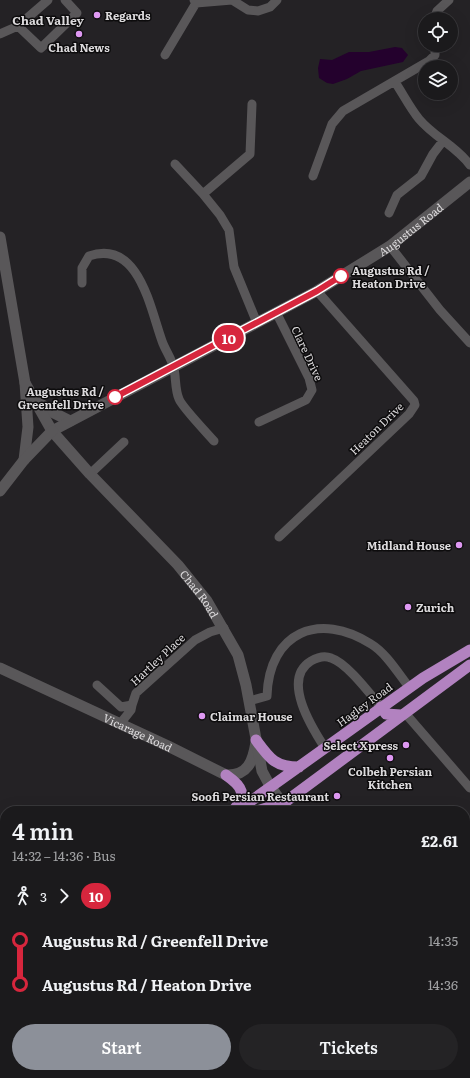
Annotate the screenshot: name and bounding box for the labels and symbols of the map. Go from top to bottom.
place label: Regards [105,7,151,23]
marker: Regards [92,10,102,20]
district label: Chad Valley [12,11,84,29]
marker: Chad News [74,29,84,39]
place label: Chad News [48,39,110,55]
street label: Augustus Road [375,199,446,259]
place label: Augustus Rd / Heaton Drive [352,262,430,291]
marker: Augustus Rd / Heaton Drive [333,268,349,284]
street label: Clare Drive [288,323,328,383]
line badge: 10 [211,325,247,351]
place label: Augustus Rd / Greenfell Drive [18,383,105,412]
marker: Augustus Rd / Greenfell Drive [107,389,123,405]
street label: Heaton Drive [345,398,407,458]
place label: Midland House [367,537,451,553]
marker: Midland House [454,540,464,550]
street label: Chad Road [177,566,223,621]
place label: Zurich [416,599,455,615]
marker: Zurich [403,602,413,612]
street label: Hartley Place [126,629,188,689]
street label: Hagley Road [333,678,395,730]
place label: Claimar House [210,708,293,724]
street label: Vicarage Road [101,709,175,755]
marker: Claimar House [197,711,207,721]
place label: Select Xpress [324,737,399,753]
marker: Select Xpress [401,740,411,750]
marker: Colbeh Persian Kitchen [385,753,395,763]
place label: Colbeh Persian Kitchen [348,763,432,792]
place label: Soofi Persian Restaurant [192,788,329,804]
marker: Soofi Persian Restaurant [332,791,342,801]

